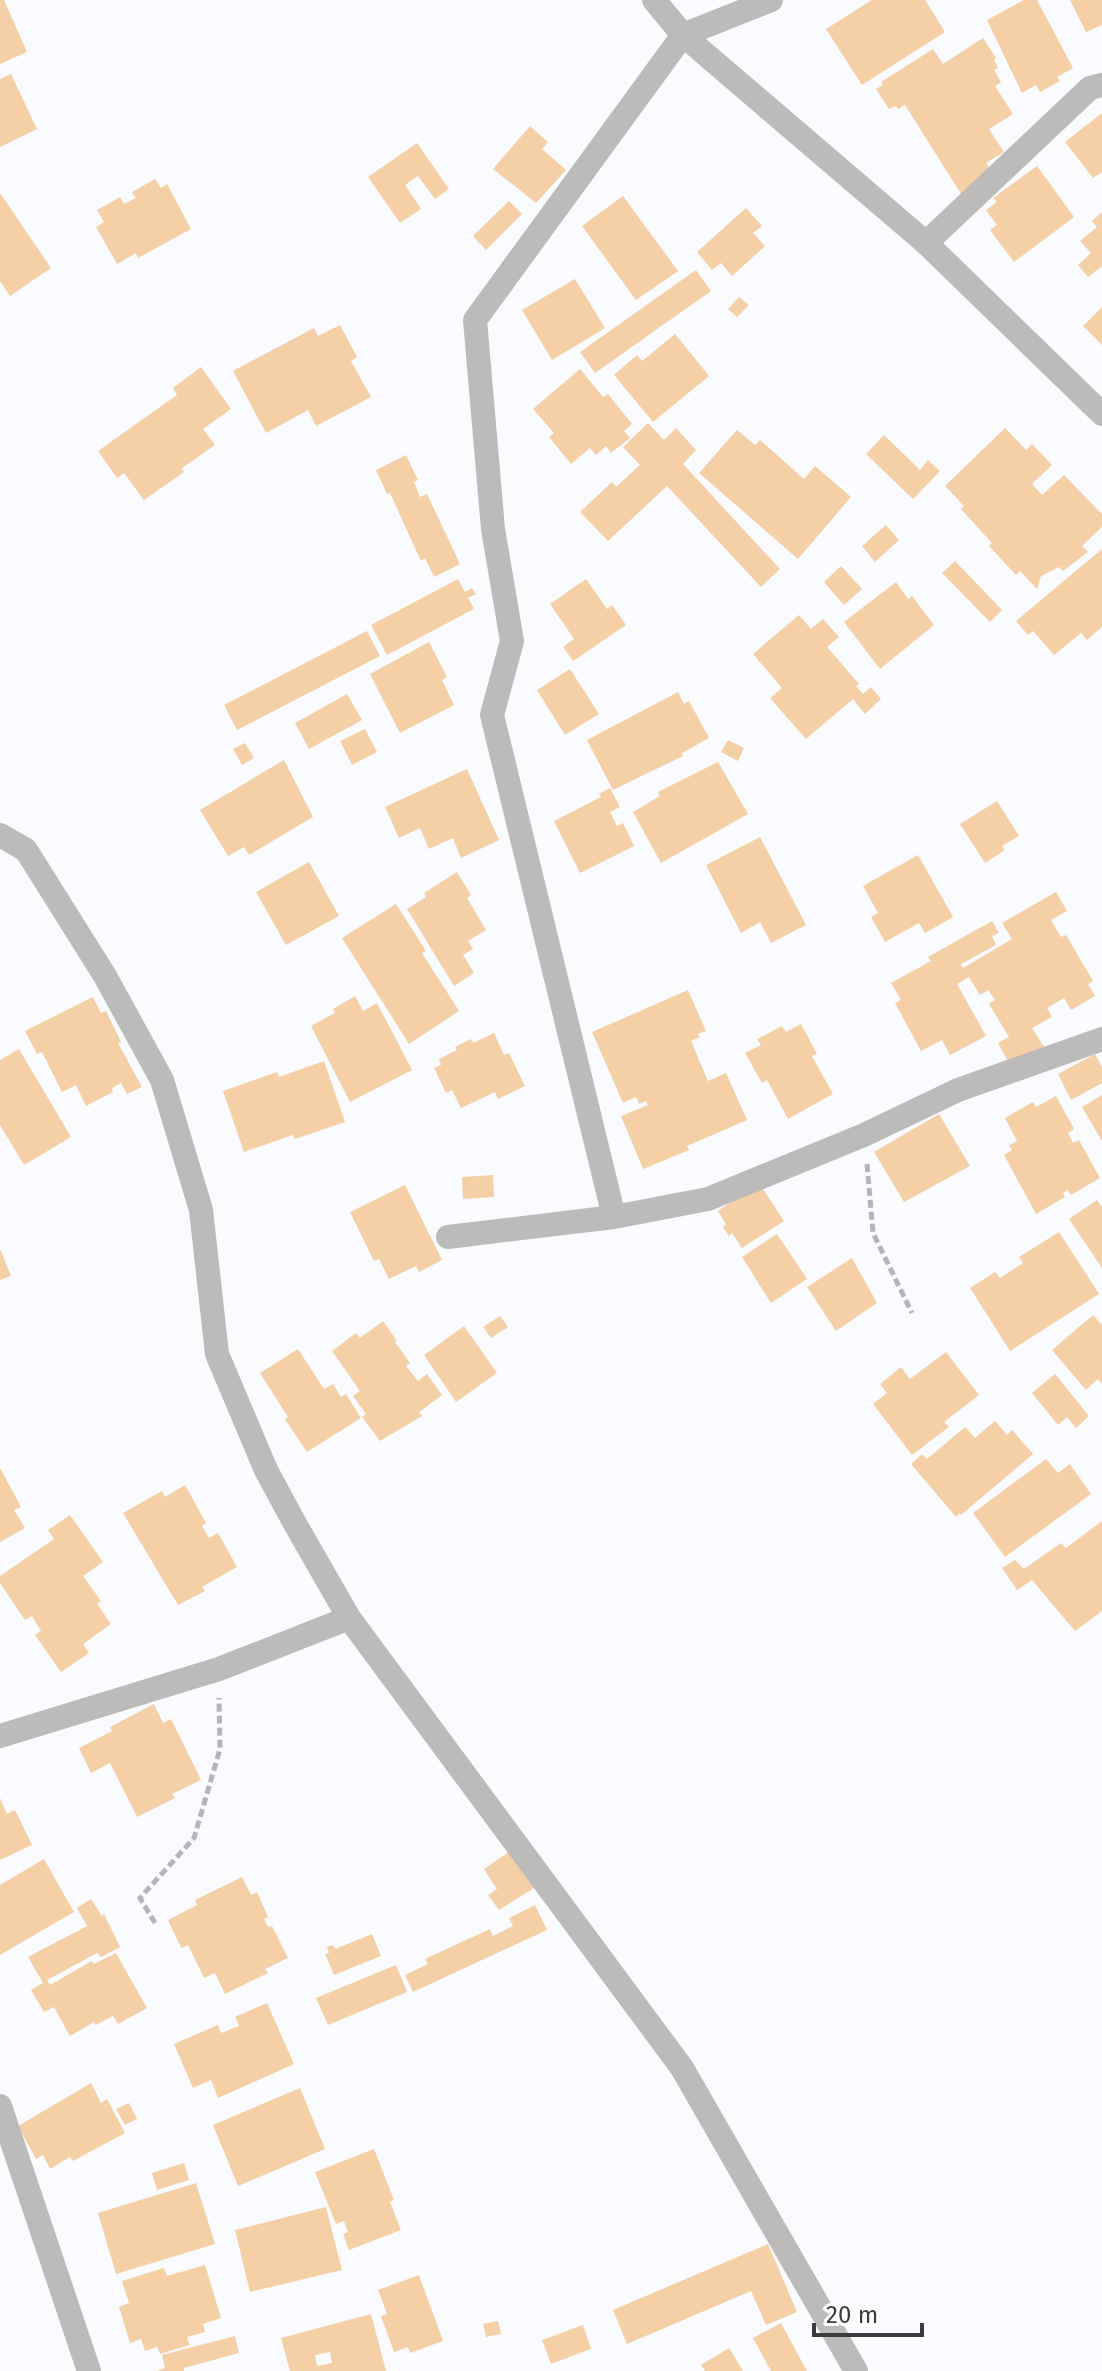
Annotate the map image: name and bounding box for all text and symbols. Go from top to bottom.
scale bar [814,2287,922,2337]
text: 20 m [826,2301,878,2329]

